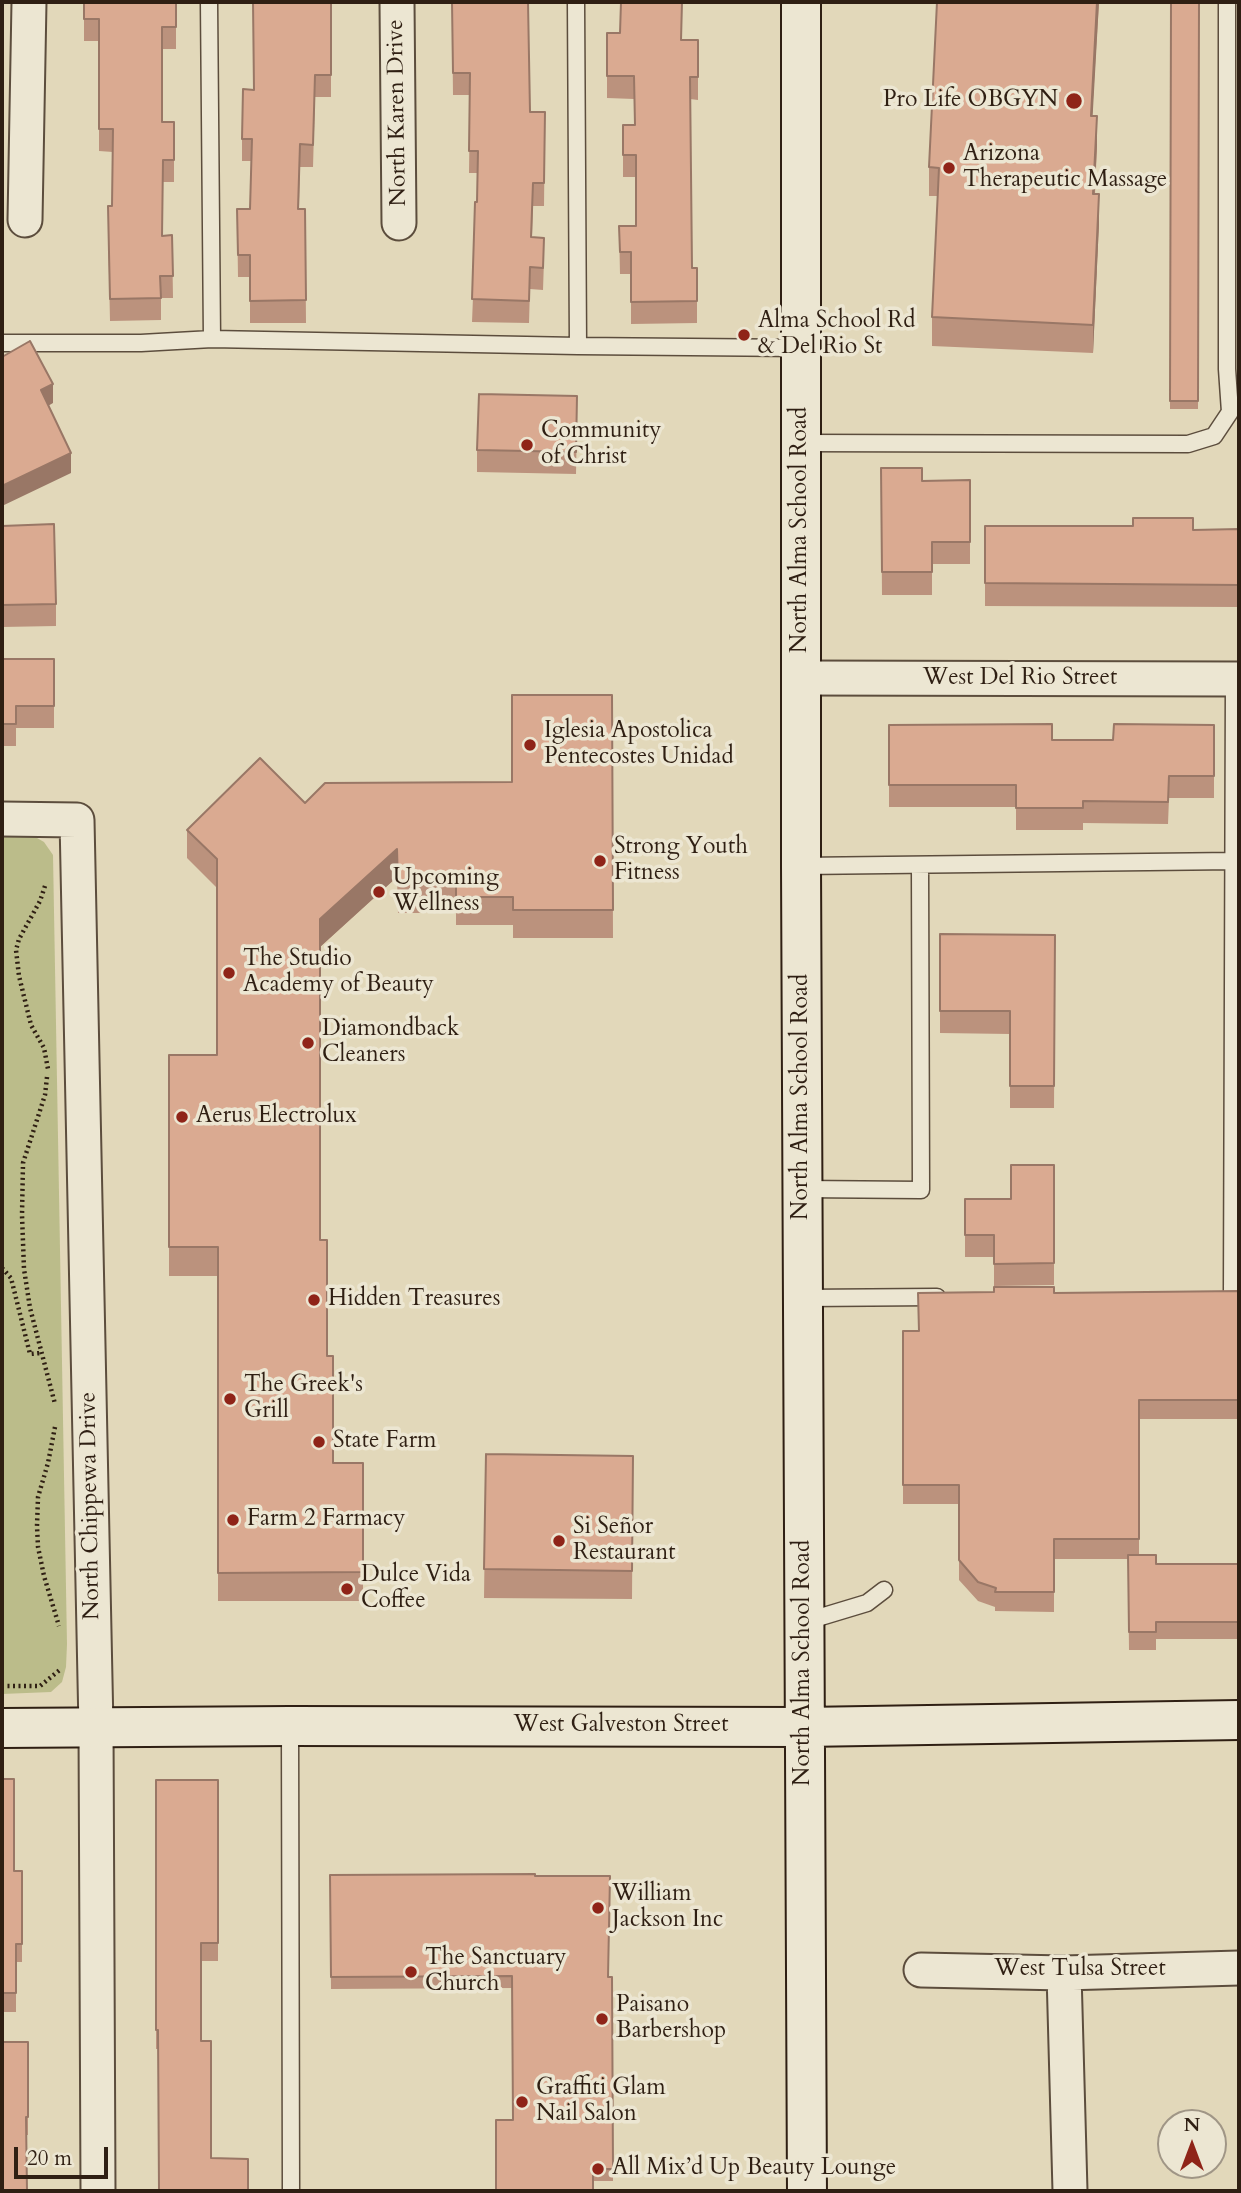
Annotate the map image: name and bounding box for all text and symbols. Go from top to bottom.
street label: North Karen Drive [383,19,413,207]
place label: Pro Life OBGYN [883,87,1058,115]
marker: Pro Life OBGYN [1064,91,1084,111]
place label: Arizona Therapeutic Massage [963,141,1167,195]
marker: Arizona Therapeutic Massage [941,160,957,176]
place label: Alma School Rd & Del Rio St [758,308,915,362]
marker: Alma School Rd & Del Rio St [736,327,752,343]
street label: North Alma School Road [787,407,815,653]
place label: Community of Christ [541,418,662,472]
marker: Community of Christ [519,437,535,453]
street label: West Del Rio Street [923,665,1117,693]
place label: Iglesia Apostolica Pentecostes Unidad [544,718,734,772]
marker: Iglesia Apostolica Pentecostes Unidad [522,737,538,753]
place label: Strong Youth Fitness [614,834,748,888]
marker: Strong Youth Fitness [592,853,608,869]
place label: Upcoming Wellness [393,865,499,919]
marker: Upcoming Wellness [371,884,387,900]
place label: The Studio Academy of Beauty [243,946,434,1000]
marker: The Studio Academy of Beauty [221,965,237,981]
street label: North Alma School Road [788,974,816,1220]
place label: Diamondback Cleaners [322,1016,459,1070]
marker: Diamondback Cleaners [300,1035,316,1051]
place label: Aerus Electrolux [196,1103,357,1131]
marker: Aerus Electrolux [174,1109,190,1125]
place label: Hidden Treasures [328,1286,500,1314]
marker: Hidden Treasures [306,1292,322,1308]
place label: The Greek's Grill [244,1372,363,1426]
marker: The Greek's Grill [222,1391,238,1407]
street label: North Chippewa Drive [75,1392,107,1620]
place label: State Farm [333,1428,436,1456]
marker: State Farm [311,1434,327,1450]
place label: Farm 2 Farmacy [247,1506,405,1534]
marker: Farm 2 Farmacy [225,1512,241,1528]
place label: Si Señor Restaurant [573,1514,676,1568]
marker: Si Señor Restaurant [551,1533,567,1549]
street label: North Alma School Road [790,1540,818,1786]
place label: Dulce Vida Coffee [361,1562,471,1616]
marker: Dulce Vida Coffee [339,1581,355,1597]
street label: West Galveston Street [513,1712,729,1740]
place label: William Jackson Inc [612,1881,723,1935]
marker: William Jackson Inc [590,1900,606,1916]
place label: The Sanctuary Church [425,1945,567,1999]
street label: West Tulsa Street [994,1956,1166,1984]
marker: The Sanctuary Church [403,1964,419,1980]
place label: Paisano Barbershop [616,1992,726,2046]
marker: Paisano Barbershop [594,2011,610,2027]
place label: Graffiti Glam Nail Salon [536,2075,666,2129]
marker: Graffiti Glam Nail Salon [514,2094,530,2110]
north arrow [1157,2109,1227,2179]
text: N [1184,2112,1200,2138]
scale bar [18,2134,112,2178]
text: 20 m [27,2144,72,2173]
place label: All Mix’d Up Beauty Lounge [612,2155,896,2183]
marker: All Mix’d Up Beauty Lounge [590,2161,606,2177]

